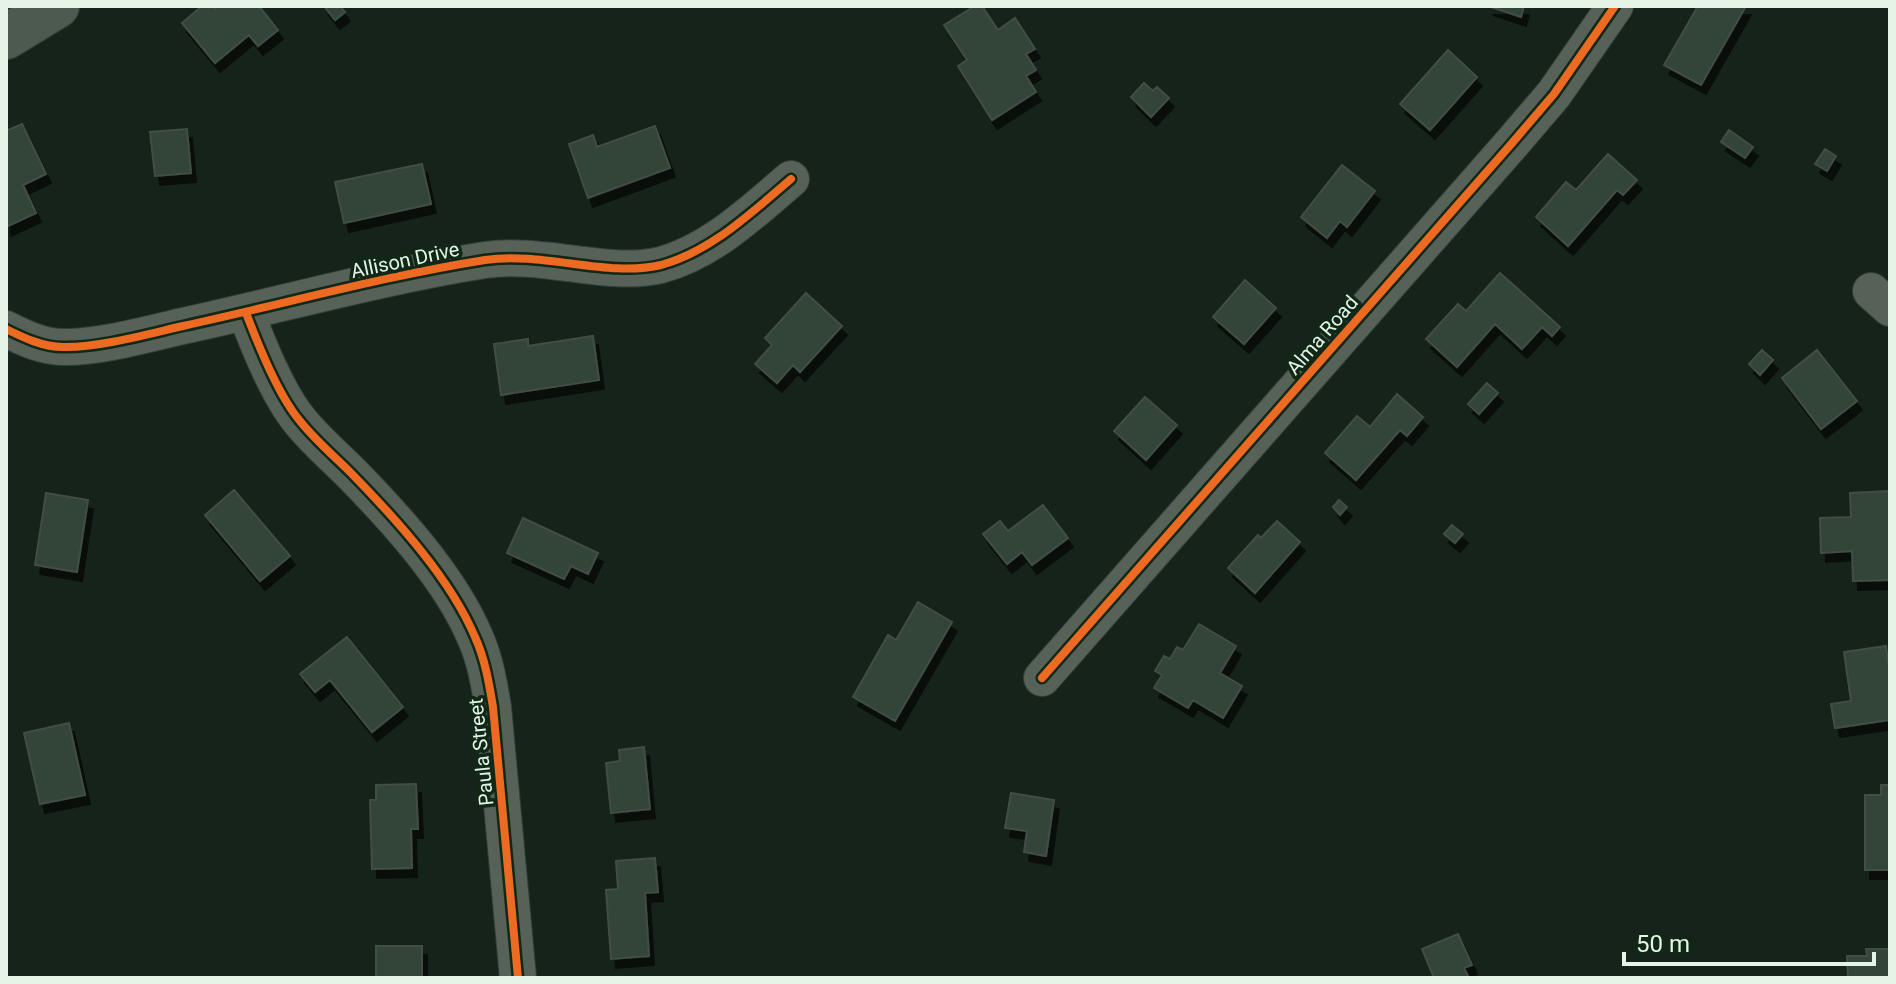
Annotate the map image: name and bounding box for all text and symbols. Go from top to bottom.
street label: Allison Drive [349,237,461,283]
street label: Alma Road [1281,290,1363,380]
street label: Paula Street [463,697,499,807]
scale bar [1624,916,1874,966]
text: 50 m [1636,930,1690,958]

